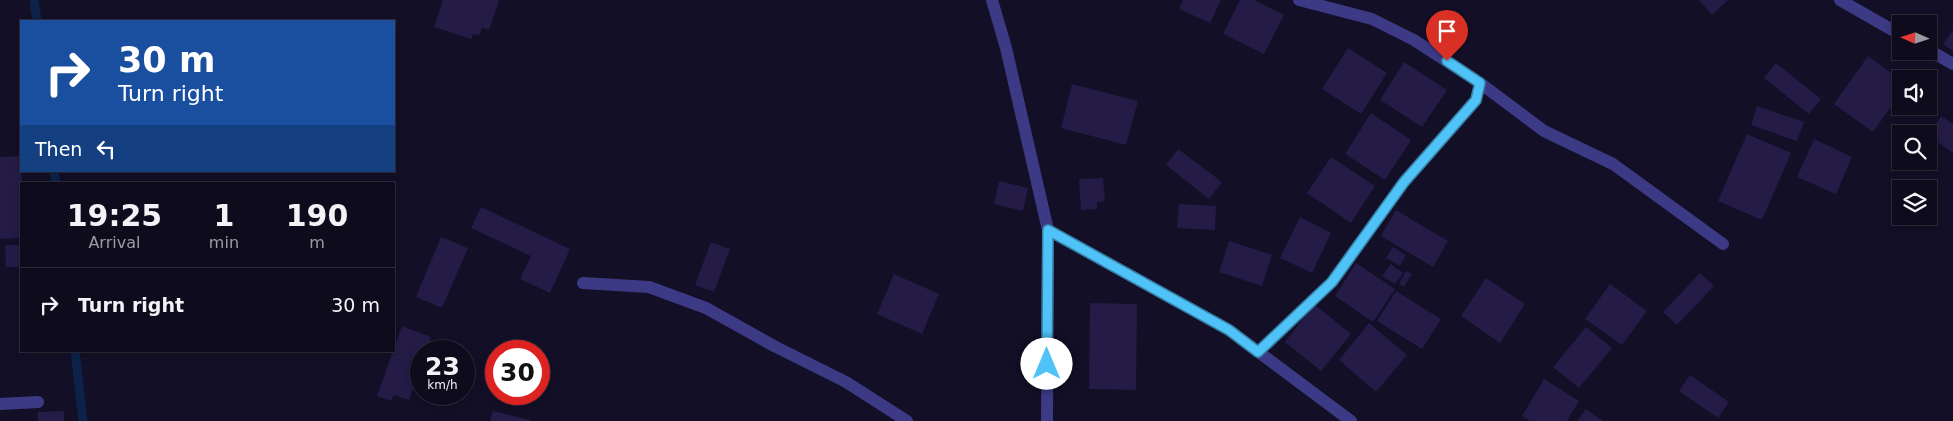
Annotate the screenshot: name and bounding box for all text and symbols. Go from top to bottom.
pin [1426,10,1468,61]
north arrow [1892,15,1938,60]
map controls [1892,15,1937,225]
icon: arrive [1433,17,1461,45]
icon: right [35,40,100,105]
text: 30 m [118,40,215,80]
button: sound [1892,70,1937,115]
text: Turn right [118,81,223,106]
button: search [1892,125,1937,170]
icon: left [92,135,120,163]
text: Then [35,138,82,160]
button: layers [1892,180,1937,225]
text: 19:25 [67,198,162,233]
text: 1 [213,198,234,233]
text: 190 [286,198,348,233]
text: Arrival [88,233,140,252]
text: min [209,233,239,252]
text: m [309,233,325,252]
icon: right [35,291,63,319]
text: Turn right [78,294,184,316]
text: 30 m [331,294,380,316]
position arrow [1020,337,1072,389]
speed limit sign: 30 [485,340,550,405]
text: 23 [425,352,460,381]
text: km/h [427,378,458,392]

